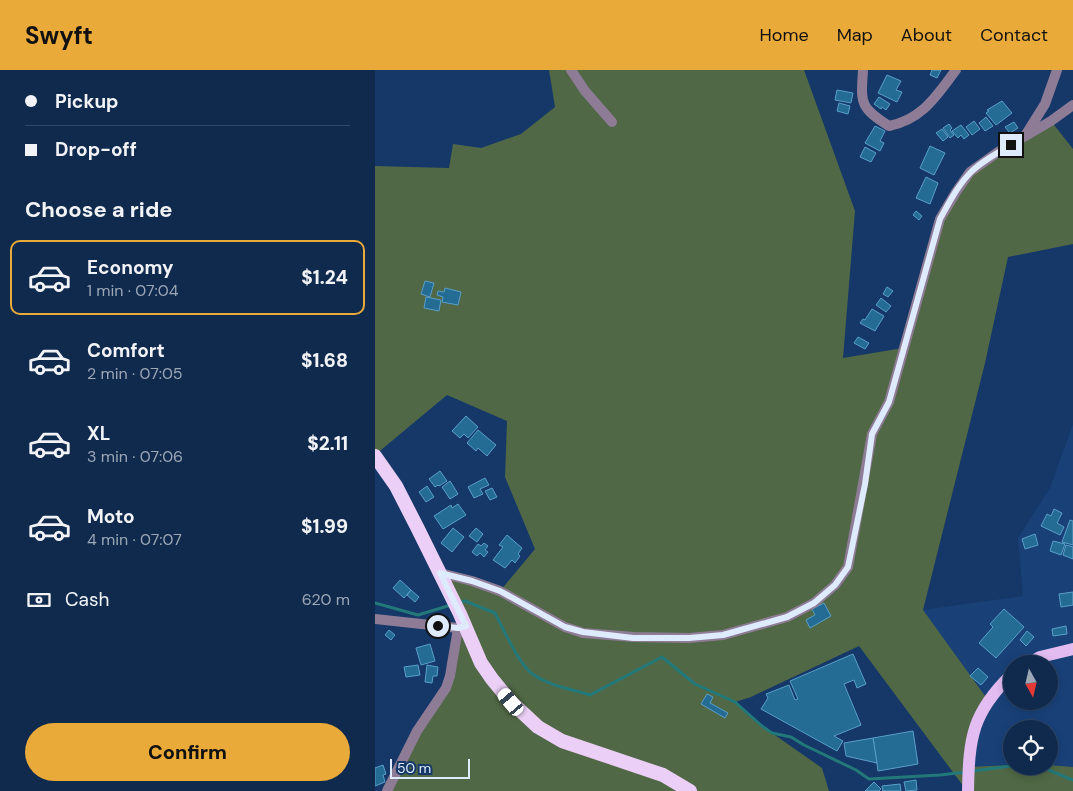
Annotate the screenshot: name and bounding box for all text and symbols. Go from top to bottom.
text: Swyft [25,20,93,51]
text: Home [759,23,809,47]
text: Map [837,23,873,47]
text: About [901,23,952,47]
text: Contact [980,23,1048,47]
text: Pickup [55,89,119,114]
route end [1000,134,1022,156]
text: Drop-off [55,137,137,162]
text: Choose a ride [25,195,173,224]
icon: car [27,255,72,300]
text: Economy [87,255,174,280]
text: $1.24 [301,265,348,290]
text: 1 min · 07:04 [87,280,178,301]
icon: car [27,338,72,383]
text: Comfort [87,338,165,363]
text: $1.68 [301,348,348,373]
text: 2 min · 07:05 [87,363,183,384]
icon: car [27,421,72,466]
text: XL [87,421,110,446]
text: $2.11 [307,431,348,456]
text: 3 min · 07:06 [87,446,183,467]
icon: car [27,504,72,549]
text: Moto [87,504,135,529]
text: $1.99 [301,514,348,539]
text: 4 min · 07:07 [87,529,182,550]
icon: cash [25,586,53,614]
text: Cash [65,587,109,612]
text: 620 m [302,589,350,610]
route start [427,615,449,637]
north arrow [1003,655,1057,710]
map controls [1003,655,1058,775]
car [495,686,526,718]
button: locate [1003,720,1058,775]
button: Confirm [25,723,350,781]
scale bar [390,756,470,779]
text: 50 m [397,759,431,777]

